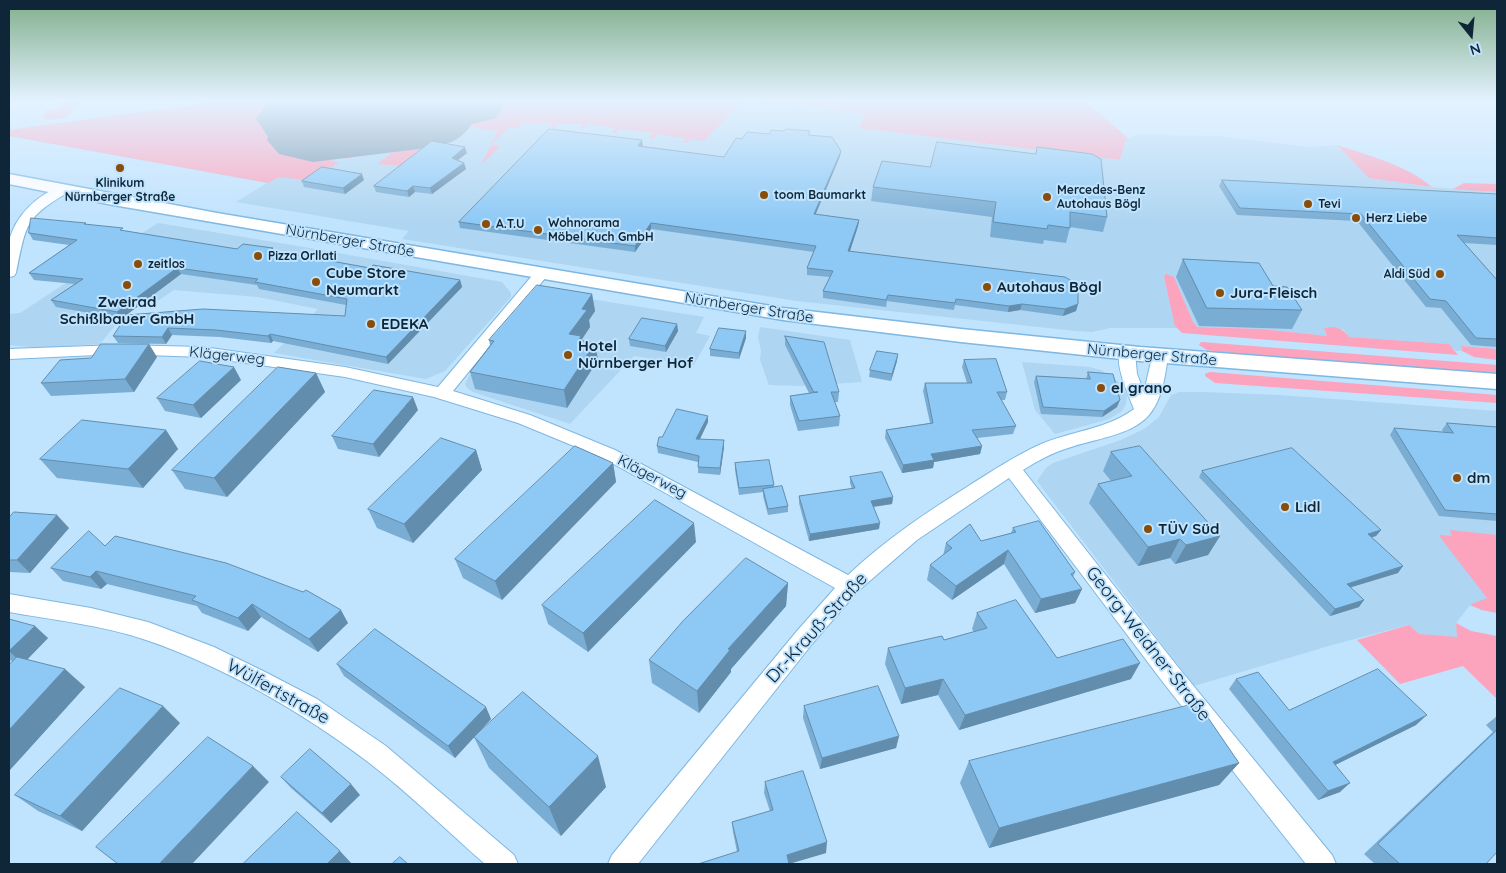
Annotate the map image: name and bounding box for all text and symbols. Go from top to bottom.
north arrow [1446,10,1496,60]
text: N [1468,39,1483,59]
marker: Klinikum Nürnberger Straße [114,162,126,174]
place label: Klinikum Nürnberger Straße [65,176,175,204]
place label: Mercedes-Benz Autohaus Bögl [1057,183,1145,211]
place label: toom Baumarkt [774,188,866,202]
marker: toom Baumarkt [758,189,770,201]
marker: Mercedes-Benz Autohaus Bögl [1041,191,1053,203]
place label: Tevi [1318,197,1341,211]
marker: Tevi [1302,198,1314,210]
place label: Herz Liebe [1366,211,1427,225]
marker: Herz Liebe [1350,212,1362,224]
place label: Wohnorama Möbel Kuch GmbH [548,216,654,244]
place label: A.T.U [496,217,524,231]
marker: A.T.U [480,218,492,230]
street label: Nürnberger Straße [284,221,416,261]
marker: Wohnorama Möbel Kuch GmbH [532,224,544,236]
place label: Pizza Orllati [268,249,337,263]
marker: Pizza Orllati [252,250,264,262]
place label: zeitlos [148,257,185,271]
marker: zeitlos [132,258,144,270]
place label: Cube Store Neumarkt [326,264,406,299]
place label: Aldi Süd [1384,267,1430,281]
marker: Aldi Süd [1434,268,1446,280]
marker: Cube Store Neumarkt [310,276,322,288]
place label: Autohaus Bögl [997,278,1102,296]
marker: Zweirad Schißlbauer GmbH [121,279,133,291]
marker: Autohaus Bögl [981,281,993,293]
place label: Jura-Fleisch [1230,284,1317,302]
marker: Jura-Fleisch [1214,287,1226,299]
street label: Nürnberger Straße [683,289,815,327]
place label: Zweirad Schißlbauer GmbH [60,293,194,328]
place label: EDEKA [381,315,428,333]
marker: EDEKA [365,318,377,330]
place label: Hotel Nürnberger Hof [578,337,693,372]
street label: Nürnberger Straße [1086,340,1218,370]
street label: Klägerweg [188,343,266,369]
marker: Hotel Nürnberger Hof [562,349,574,361]
place label: el grano [1111,379,1172,397]
marker: el grano [1095,382,1107,394]
street label: Klägerweg [614,451,690,503]
place label: dm [1467,469,1490,487]
marker: dm [1451,472,1463,484]
place label: Lidl [1295,498,1320,516]
marker: Lidl [1279,501,1291,513]
place label: TÜV Süd [1158,520,1220,538]
marker: TÜV Süd [1142,523,1154,535]
street label: Georg-Weidner-Straße [1081,563,1215,725]
street label: Dr.-Krauß-Straße [762,568,872,688]
street label: Wülfertstraße [223,655,333,729]

